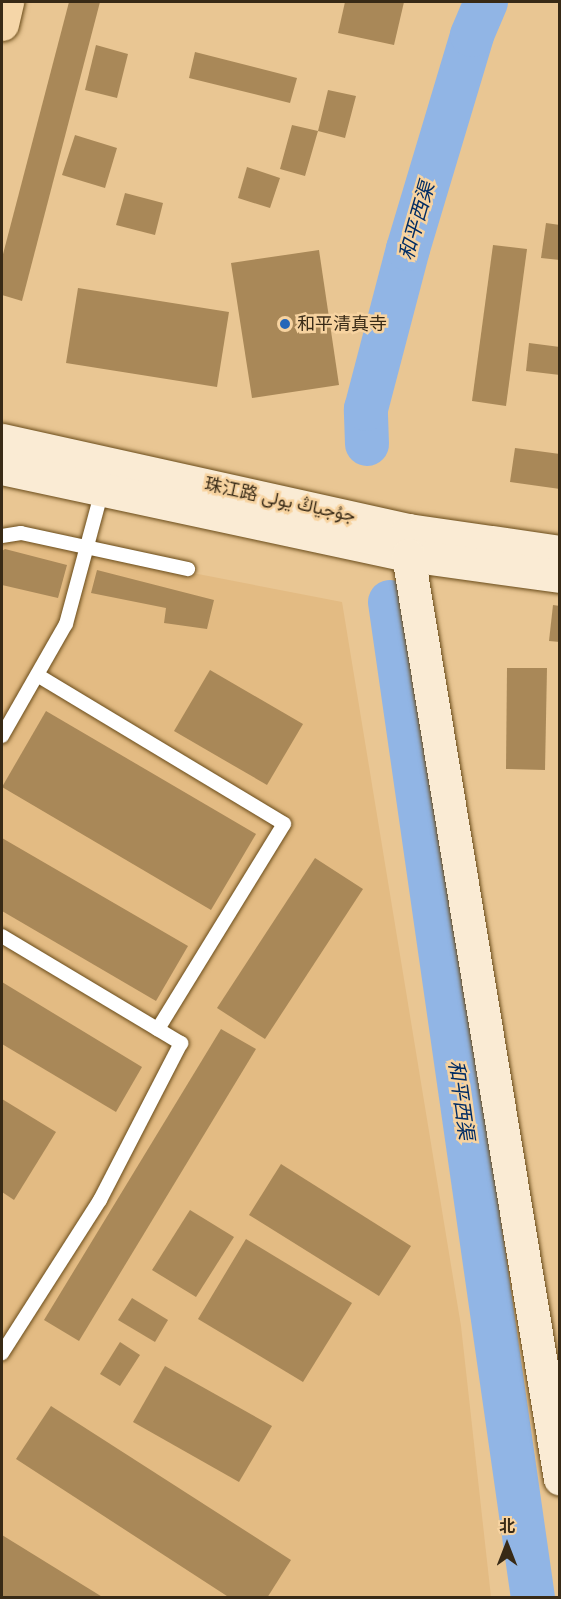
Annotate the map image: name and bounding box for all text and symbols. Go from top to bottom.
water label: 和平西渠 [394,179,440,263]
place label: 和平清真寺 [297,313,387,335]
marker: 和平清真寺 [278,317,292,331]
street label: 珠江路 جۇجياڭ يولى [202,473,358,527]
water label: 和平西渠 [444,1059,478,1141]
north arrow [477,1515,537,1575]
text: 北 [499,1516,515,1538]

